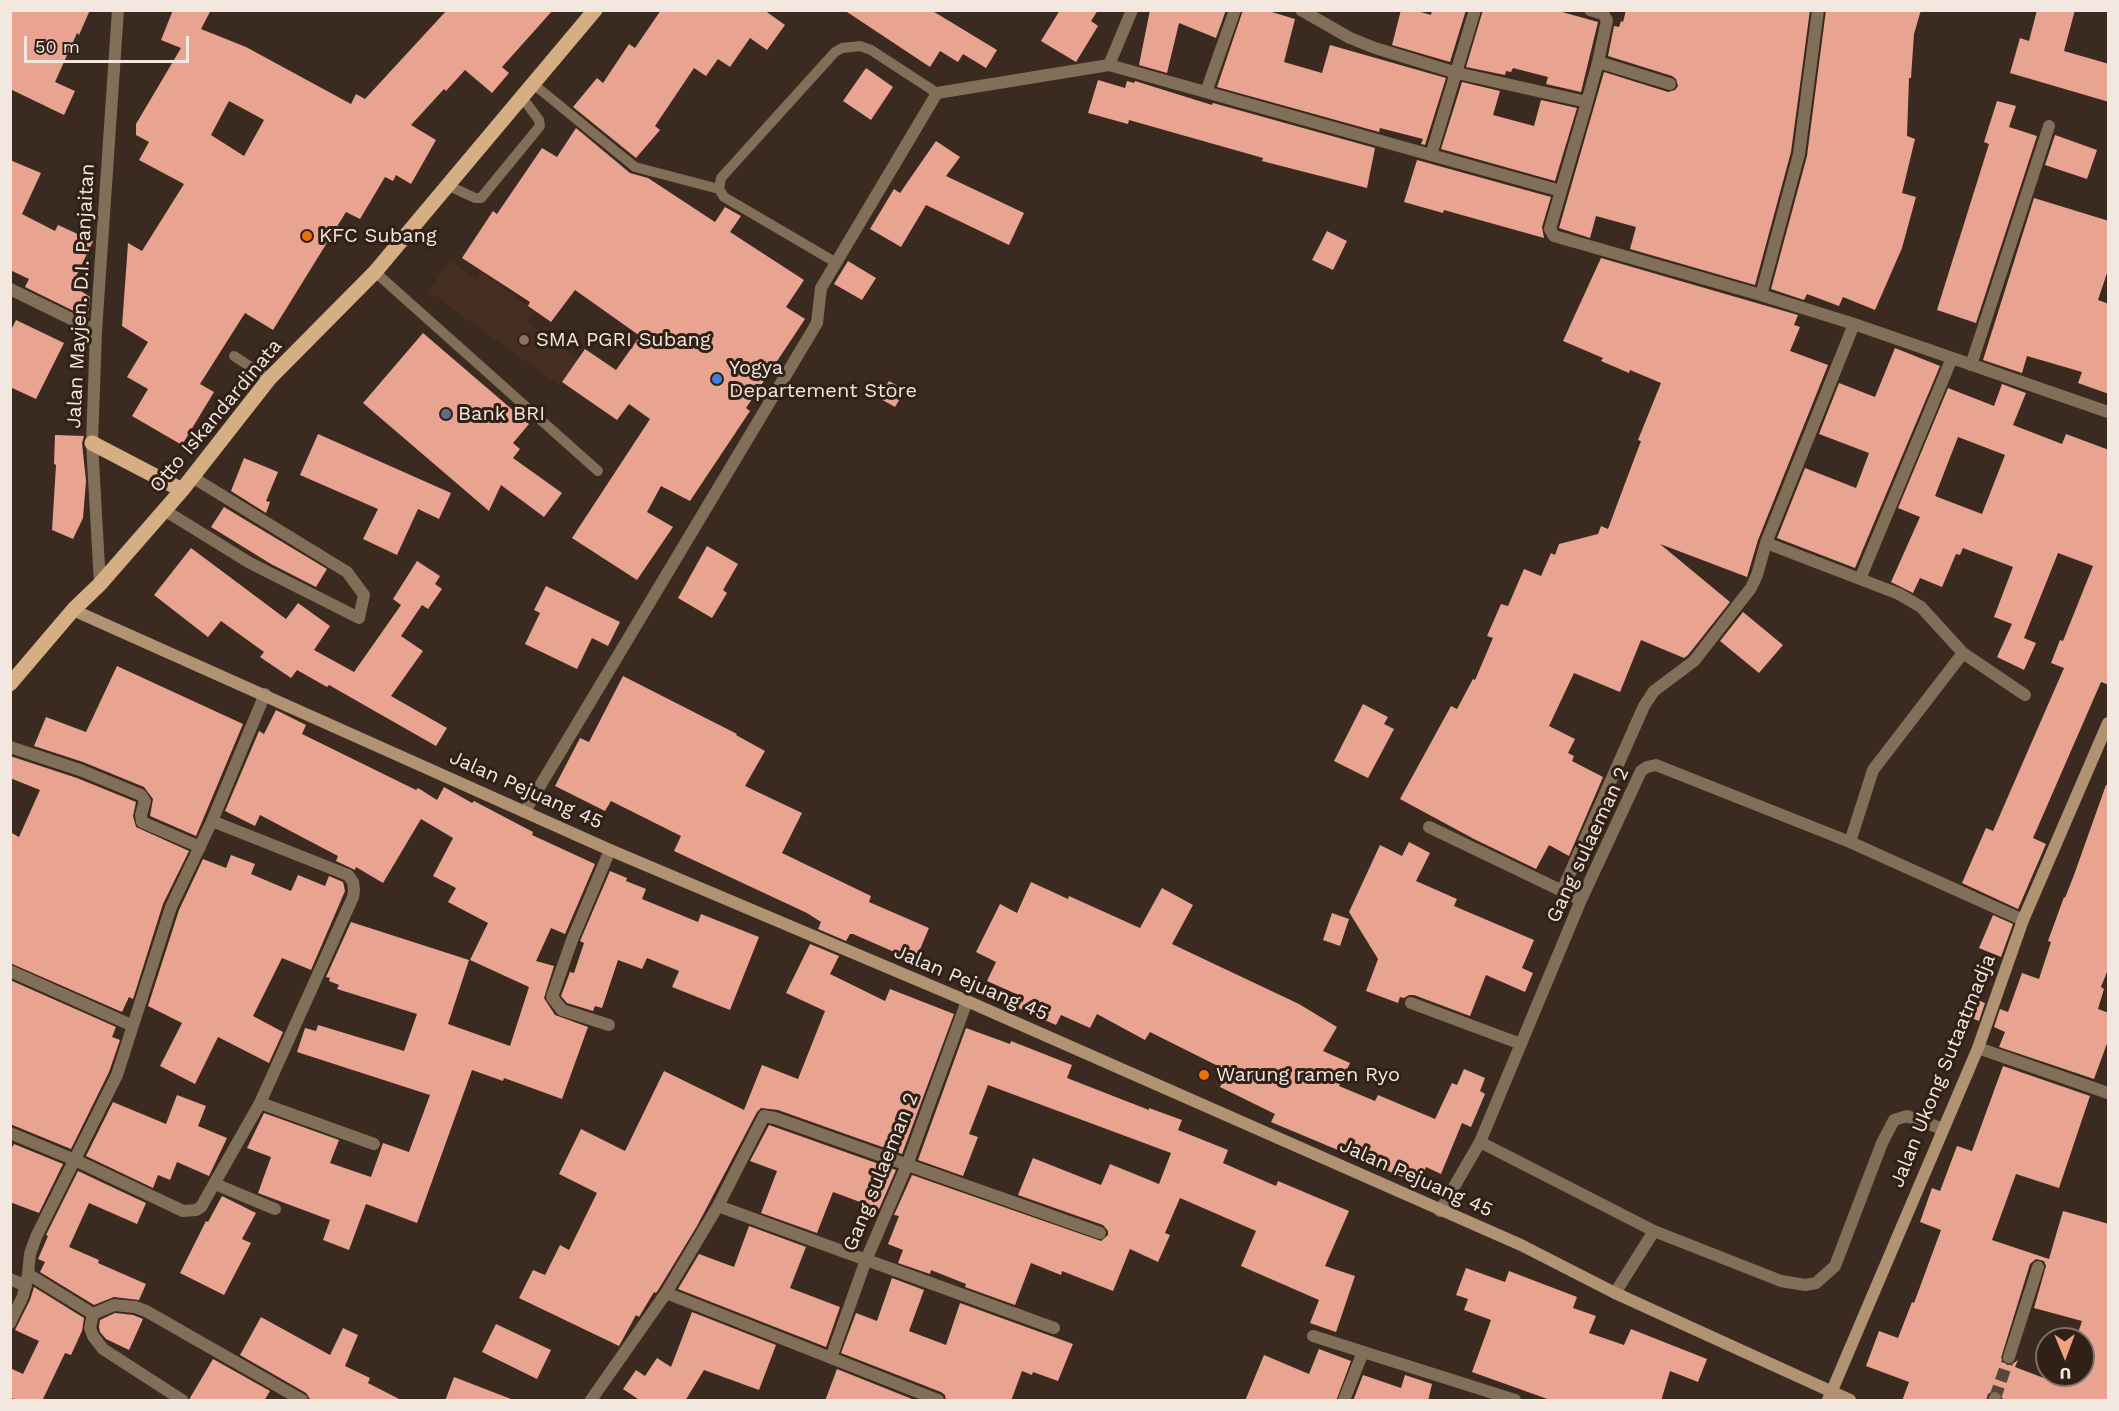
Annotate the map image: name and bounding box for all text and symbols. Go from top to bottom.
scale bar [27,24,192,62]
text: 50 m [35,36,80,57]
street label: Jalan Mayjen. D.I. Panjaitan [62,163,100,429]
place label: KFC Subang [319,224,437,248]
marker: KFC Subang [300,229,314,243]
place label: SMA PGRI Subang [536,328,711,352]
marker: SMA PGRI Subang [517,333,531,347]
street label: Otto Iskandardinata [145,334,287,498]
place label: Yogya Departement Store [729,356,917,403]
marker: Yogya Departement Store [710,372,724,386]
place label: Bank BRI [458,402,545,426]
marker: Bank BRI [439,407,453,421]
street label: Jalan Pejuang 45 [446,745,606,835]
street label: Gang sulaeman 2 [1541,763,1635,927]
street label: Jalan Pejuang 45 [890,940,1052,1026]
street label: Jalan Ukong Sutaatmadja [1885,951,2001,1191]
place label: Warung ramen Ryo [1216,1063,1400,1087]
marker: Warung ramen Ryo [1197,1068,1211,1082]
street label: Gang sulaeman 2 [838,1089,924,1255]
street label: Jalan Pejuang 45 [1336,1133,1496,1223]
north arrow [2035,1327,2095,1387]
text: U [2059,1364,2071,1383]

